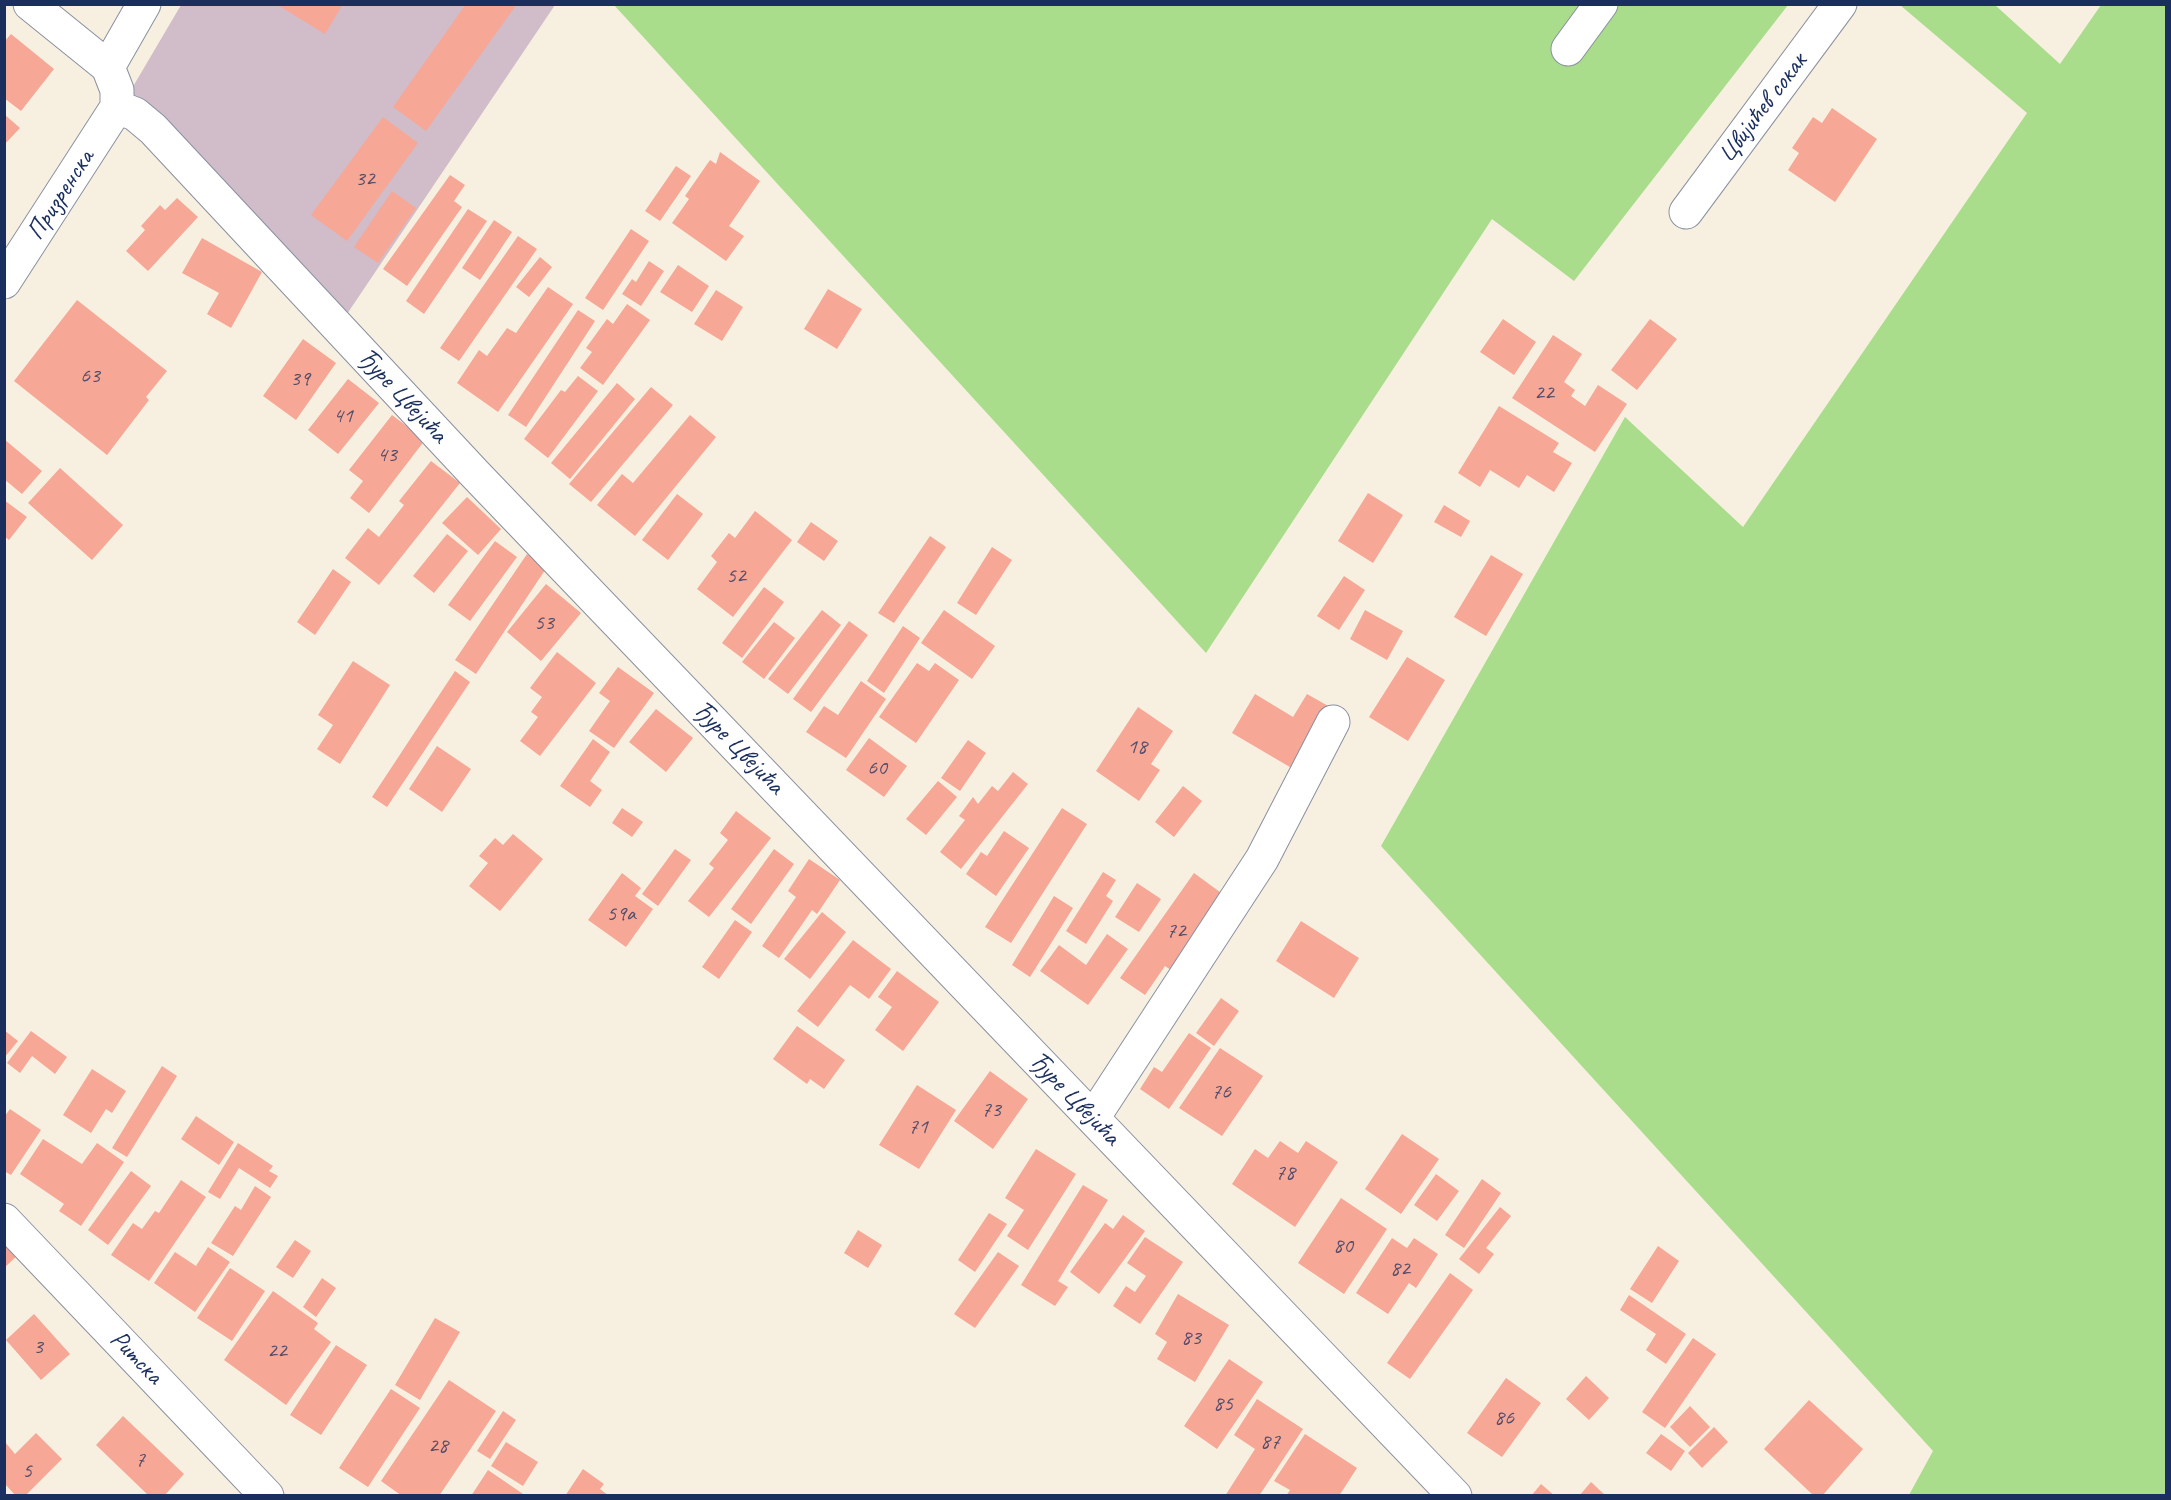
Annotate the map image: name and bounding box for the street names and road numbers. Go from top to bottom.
street label: Цвијићев сокак [1712,47,1814,169]
street label: Призренска [20,144,102,246]
street label: Ђуре Цвејића [350,342,454,450]
street label: Ђуре Цвејића [686,694,790,802]
street label: Ђуре Цвејића [1022,1045,1126,1153]
street label: Ритска [103,1325,169,1391]

